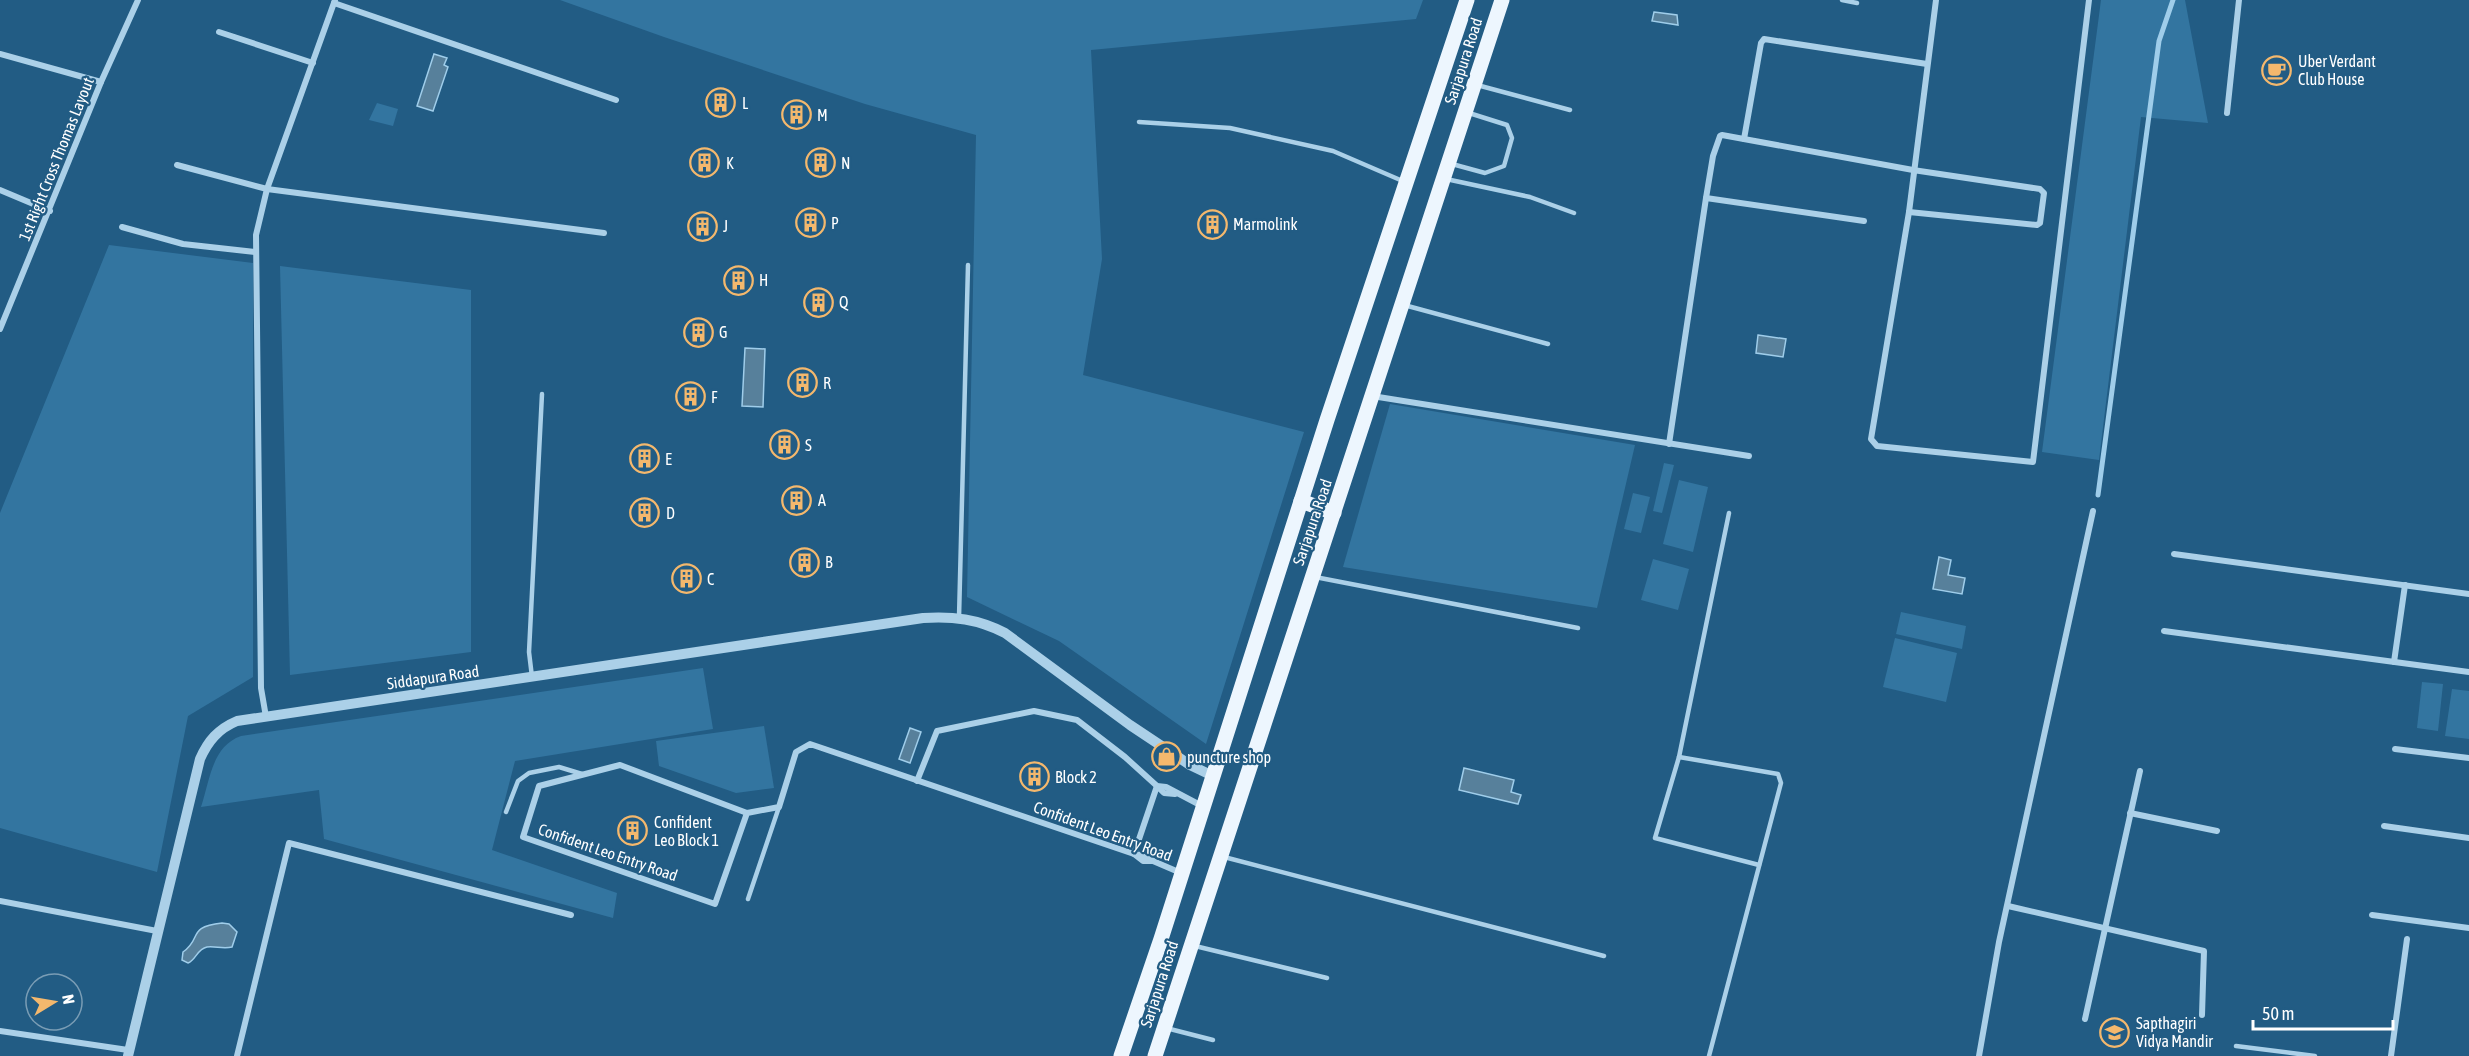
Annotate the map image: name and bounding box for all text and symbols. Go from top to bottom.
street label: Sarjapura Road [1441,15,1486,107]
place label: Uber Verdant Club House [2298,52,2376,88]
cafe icon: Uber Verdant Club House [2261,54,2293,86]
street label: 1st Right Cross Thomas Layout [15,74,98,244]
building icon: L [705,87,737,119]
place label: L [742,94,749,112]
building icon: M [780,99,812,131]
place label: M [817,106,828,124]
building icon: K [689,147,721,179]
building icon: N [804,147,836,179]
place label: K [726,154,734,172]
place label: N [841,154,850,172]
building icon: P [794,207,826,239]
building icon: Marmolink [1196,208,1228,240]
building icon: J [686,210,718,242]
place label: P [831,214,839,232]
place label: Marmolink [1233,215,1298,233]
place label: J [723,217,728,235]
building icon: H [722,264,754,296]
place label: H [759,271,768,289]
building icon: Q [802,286,834,318]
place label: Q [839,293,849,311]
building icon: G [682,316,714,348]
place label: G [719,323,727,341]
building icon: R [786,367,818,399]
place label: R [823,374,831,392]
building icon: F [674,381,706,413]
place label: F [711,388,718,406]
building icon: S [768,429,800,461]
place label: S [805,436,812,454]
building icon: E [628,443,660,475]
place label: E [665,450,672,468]
street label: Sarjapura Road [1289,477,1336,568]
building icon: A [781,484,813,516]
place label: A [818,491,826,509]
building icon: D [629,497,661,529]
place label: D [666,504,675,522]
building icon: B [788,546,820,578]
place label: B [825,553,833,571]
building icon: C [670,563,702,595]
place label: C [707,570,714,588]
street label: Siddapura Road [386,662,480,693]
shop icon: puncture shop [1150,741,1182,773]
place label: puncture shop [1187,748,1271,767]
building icon: Block 2 [1018,761,1050,793]
place label: Block 2 [1055,768,1097,786]
street label: Confident Leo Entry Road [1031,798,1175,865]
place label: Confident Leo Block 1 [654,813,719,849]
building icon: Confident Leo Block 1 [617,815,649,847]
street label: Confident Leo Entry Road [536,820,680,885]
street label: Sarjapura Road [1137,938,1182,1030]
north arrow [24,972,84,1032]
text: N [59,993,78,1005]
scale bar [2253,993,2392,1031]
text: 50 m [2262,1003,2294,1024]
place label: Sapthagiri Vidya Mandir [2136,1014,2213,1051]
school or university icon: Sapthagiri Vidya Mandir [2099,1016,2131,1048]

